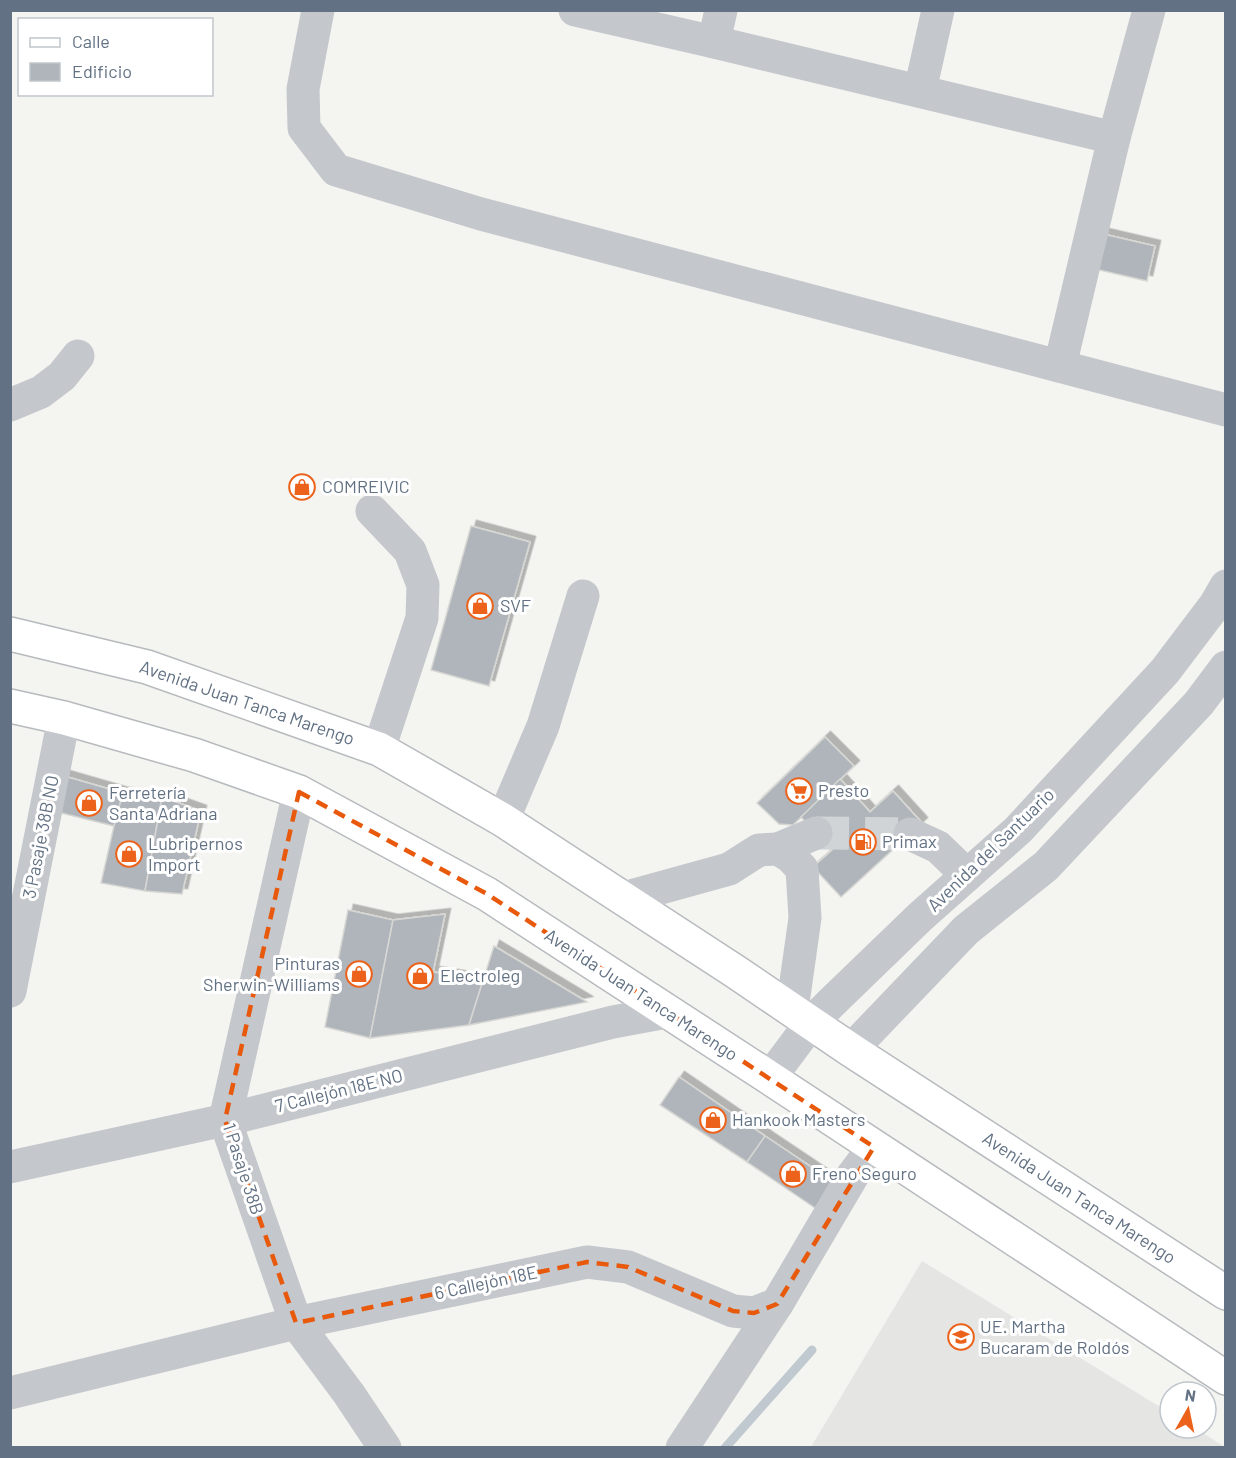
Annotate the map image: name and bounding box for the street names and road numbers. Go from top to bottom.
street label: Avenida Juan Tanca Marengo [137,655,358,749]
street label: 3 Pasaje 38B NO [17,773,63,900]
street label: Avenida del Santuario [922,783,1058,916]
street label: Avenida Juan Tanca Marengo [541,923,742,1065]
street label: 7 Callejón 18E NO [273,1064,405,1117]
street label: 1 Pasaje 38B [219,1120,269,1217]
street label: Avenida Juan Tanca Marengo [979,1126,1180,1268]
street label: 6 Callejón 18E [432,1260,539,1304]

